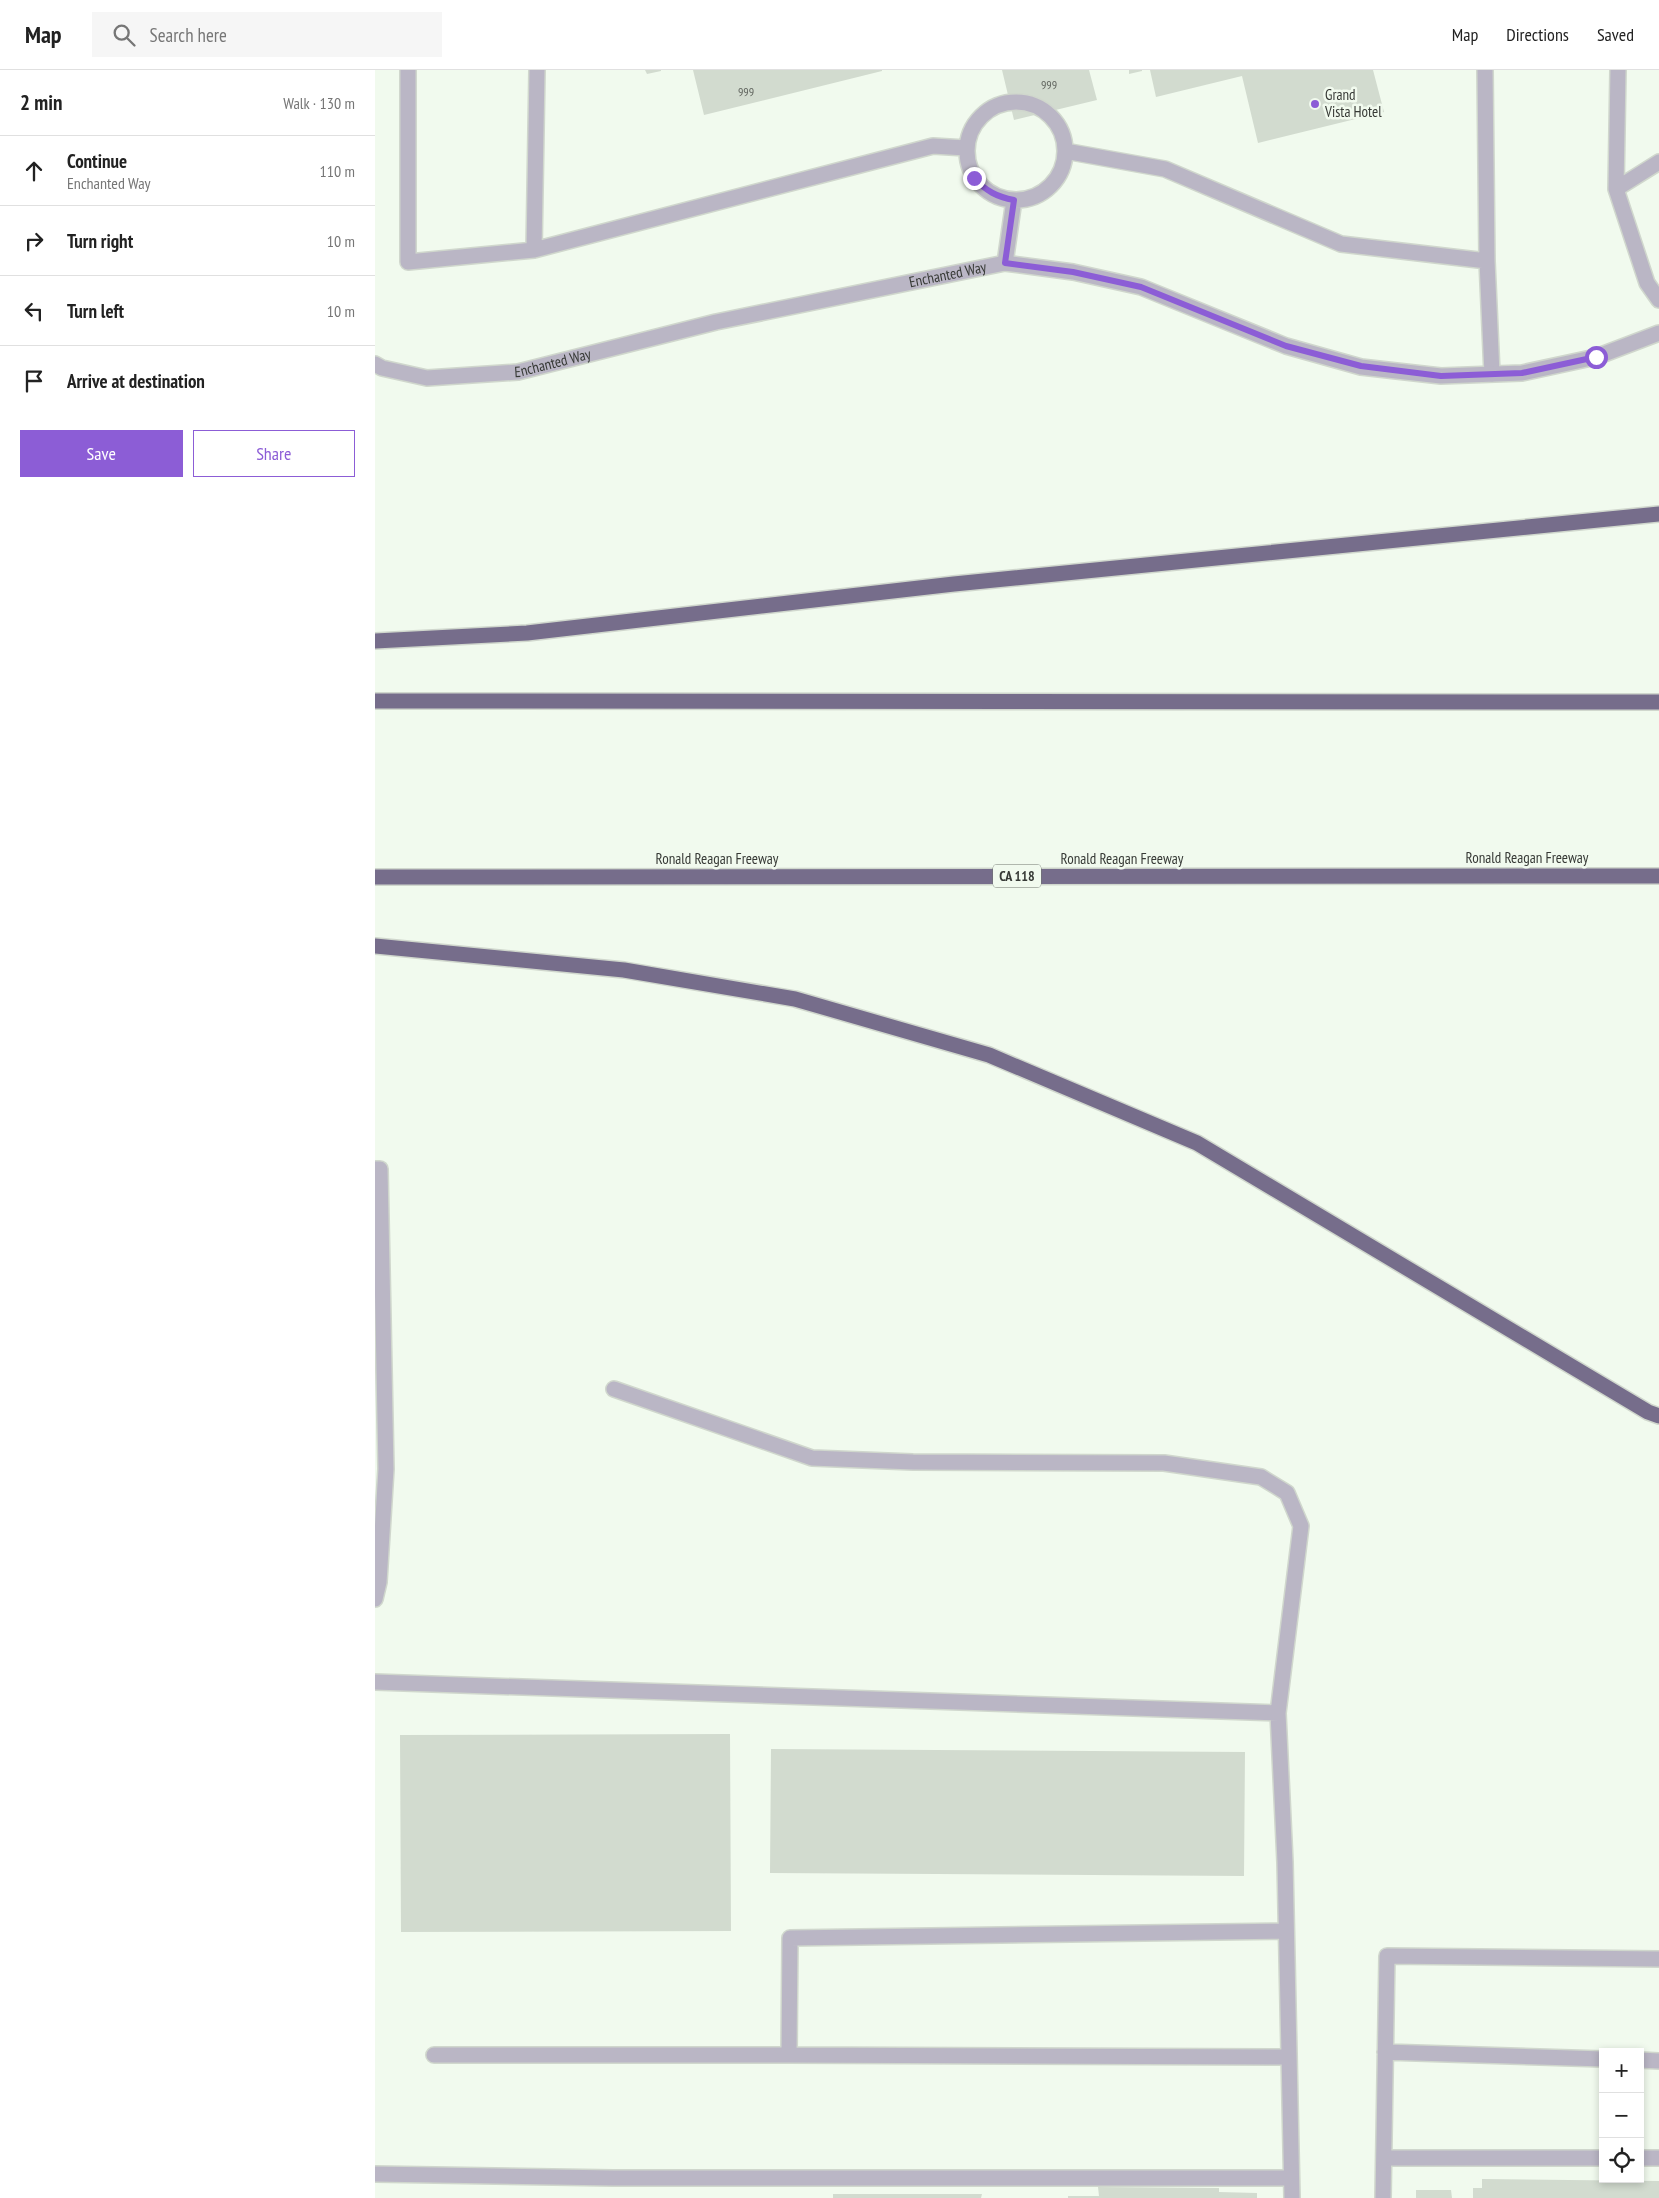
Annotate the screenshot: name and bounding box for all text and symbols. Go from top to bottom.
search box [92,12,442,57]
text: Map [25,19,62,50]
icon: search [110,21,138,49]
text: Search here [150,23,227,47]
text: Map [1452,23,1478,46]
text: Directions [1506,23,1569,46]
text: Saved [1597,23,1634,46]
house number: 999 [1041,77,1057,92]
house number: 999 [738,84,754,99]
place label: Grand Vista Hotel [1324,85,1382,121]
text: 2 min [20,89,62,116]
text: Walk · 130 m [283,93,355,113]
marker: Grand Vista Hotel [1309,98,1321,110]
text: Continue [67,149,127,173]
icon: ahead [20,157,48,185]
text: 110 m [320,161,355,181]
route end [963,167,986,190]
text: Enchanted Way [67,173,151,193]
icon: right [20,227,48,255]
text: Turn right [67,229,133,253]
text: 10 m [327,231,355,251]
street label: Enchanted Way [907,257,988,291]
icon: left [20,297,48,325]
text: Turn left [67,299,124,323]
text: 10 m [327,301,355,321]
street label: Enchanted Way [514,344,593,381]
route start [1585,346,1608,369]
icon: arrive [20,367,48,395]
text: Arrive at destination [67,369,205,393]
button: Save [20,430,183,477]
button: Share [193,430,355,477]
street label: Ronald Reagan Freeway [1466,848,1589,867]
street label: Ronald Reagan Freeway [656,849,779,868]
street label: Ronald Reagan Freeway [1061,849,1184,868]
road number: CA 118 [993,864,1041,888]
map controls [1599,2048,1644,2183]
button: + [1599,2048,1644,2093]
button: − [1599,2093,1644,2138]
button: locate [1599,2138,1644,2183]

